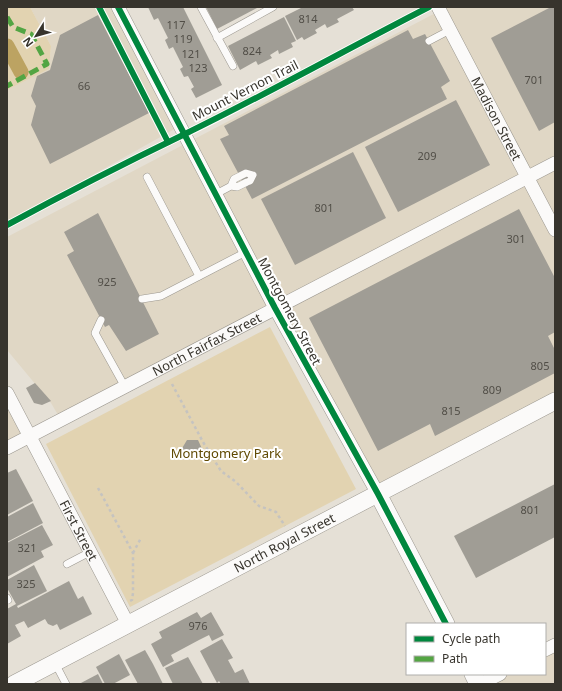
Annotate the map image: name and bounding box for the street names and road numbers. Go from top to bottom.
street label: Mount Vernon Trail [189,55,301,125]
street label: Madison Street [467,74,526,164]
street label: Montgomery Street [254,254,326,368]
street label: North Fairfax Street [149,308,264,380]
street label: First Street [56,497,102,564]
street label: North Royal Street [230,509,338,577]

